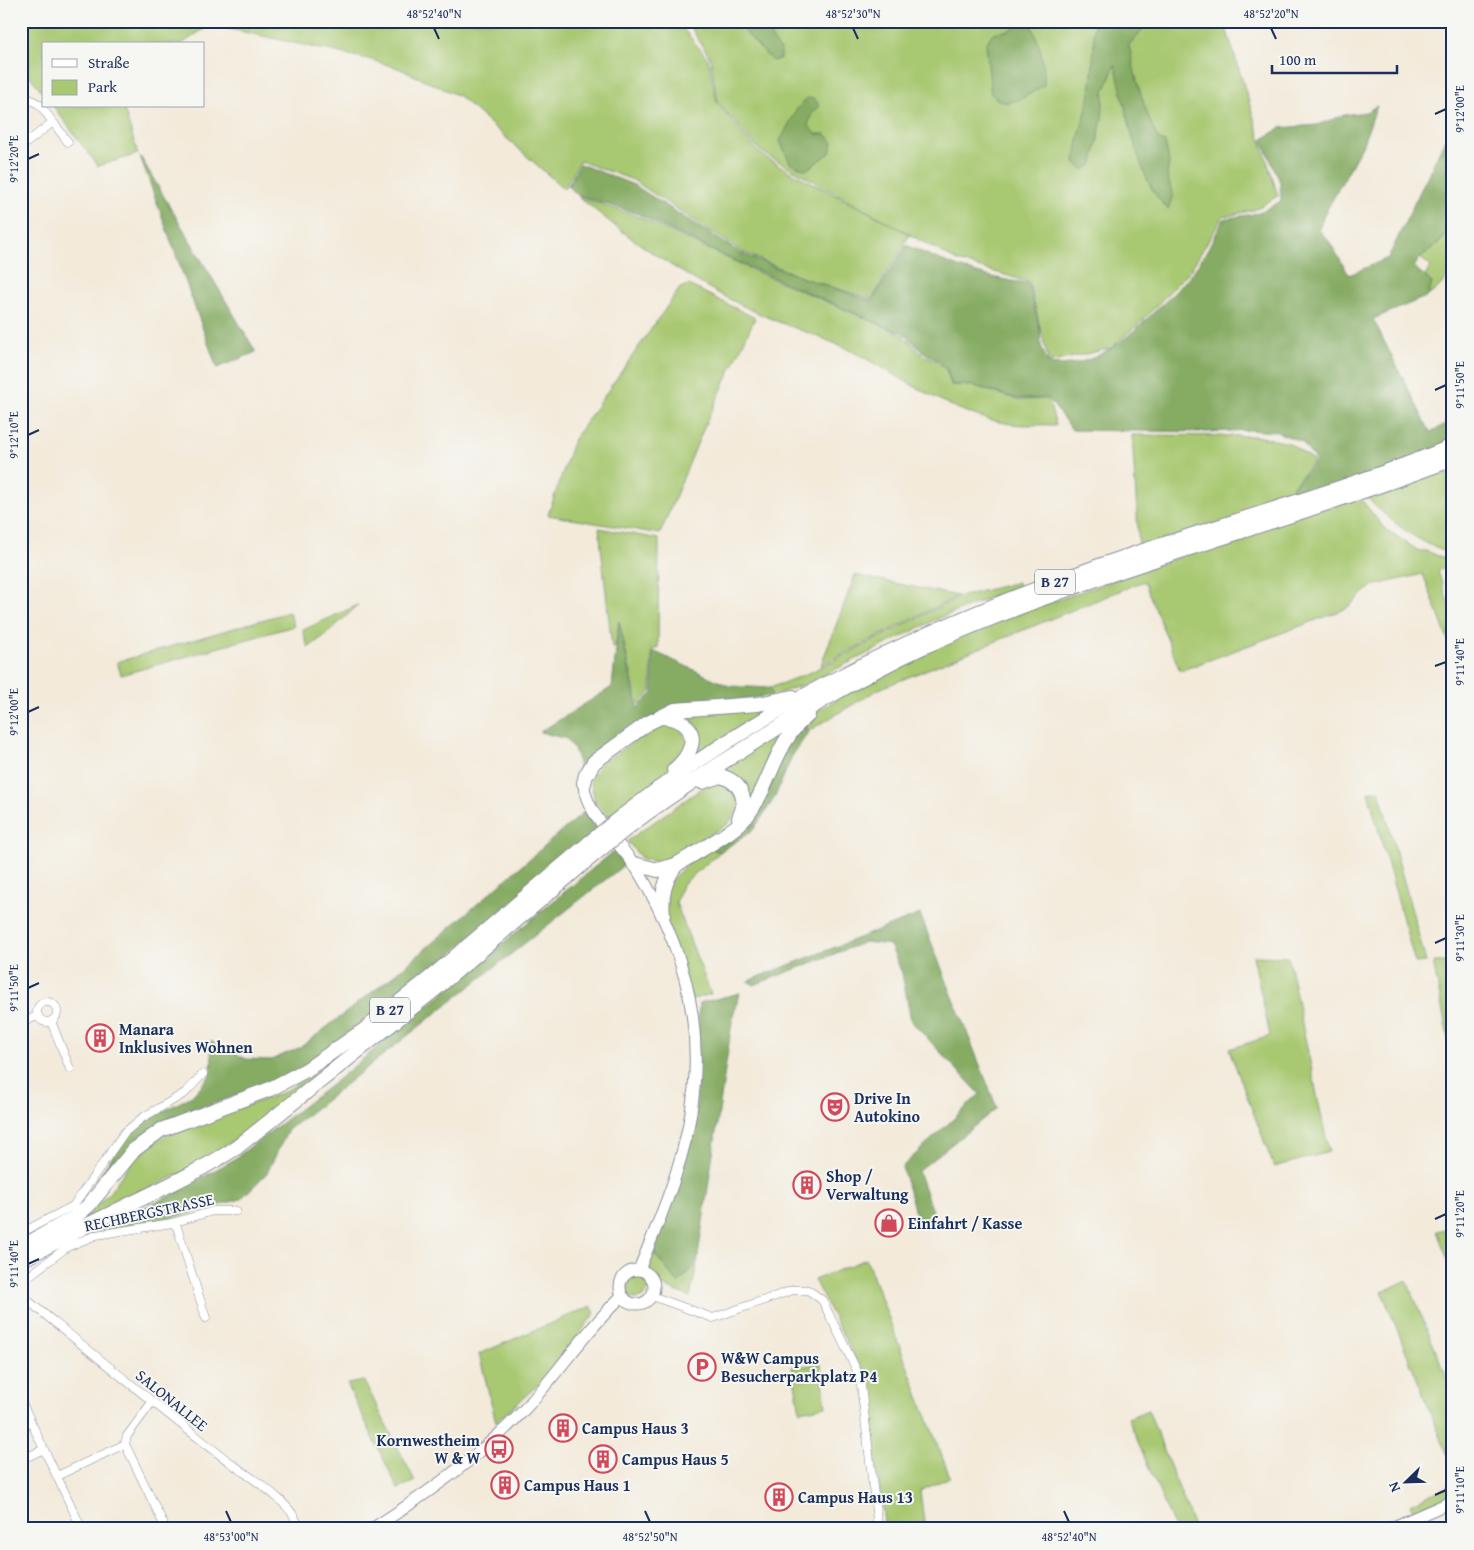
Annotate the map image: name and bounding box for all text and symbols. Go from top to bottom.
text: 48°52'40"N [406,5,462,22]
text: 48°52'30"N [825,5,881,22]
text: 48°52'20"N [1243,5,1299,22]
legend [42,42,205,108]
scale bar [1272,42,1396,74]
text: 100 m [1279,49,1317,70]
text: Straße [88,52,130,73]
text: Park [88,76,117,97]
text: 9°12'00"E [1451,85,1468,133]
text: 9°12'20"E [5,135,22,183]
text: 9°11'50"E [1451,361,1468,409]
text: 9°12'10"E [5,411,22,459]
road number: B 27 [1035,570,1075,594]
text: 9°11'40"E [1451,638,1468,686]
text: 9°12'00"E [5,688,22,736]
text: 9°11'30"E [1451,914,1468,962]
text: 9°11'50"E [5,964,22,1012]
road number: B 27 [370,998,410,1022]
place label: Manara Inklusives Wohnen [119,1017,253,1059]
building icon: Manara Inklusives Wohnen [85,1023,115,1053]
place label: Drive In Autokino [854,1086,920,1128]
theatre icon: Drive In Autokino [820,1092,850,1122]
place label: Shop / Verwaltung [826,1164,909,1206]
building icon: Shop / Verwaltung [792,1170,822,1200]
street label: RECHBERGSTRASSE [82,1187,216,1237]
text: 9°11'20"E [1451,1190,1468,1238]
shop icon: Einfahrt / Kasse [874,1208,904,1238]
place label: Einfahrt / Kasse [908,1211,1022,1235]
text: 9°11'40"E [5,1240,22,1288]
place label: W&W Campus Besucherparkplatz P4 [721,1346,877,1388]
parking icon: W&W Campus Besucherparkplatz P4 [687,1352,717,1382]
street label: SALONALLEE [131,1363,213,1437]
building icon: Campus Haus 3 [548,1413,578,1443]
place label: Campus Haus 3 [582,1416,689,1440]
place label: Kornwestheim W & W [377,1428,480,1470]
bus stop icon: Kornwestheim W & W [484,1434,514,1464]
building icon: Campus Haus 5 [588,1444,618,1474]
place label: Campus Haus 5 [622,1447,729,1471]
north arrow [1382,1458,1432,1508]
text: 9°11'10"E [1451,1466,1468,1514]
building icon: Campus Haus 1 [490,1470,520,1500]
place label: Campus Haus 1 [524,1473,631,1497]
text: N [1383,1478,1405,1495]
building icon: Campus Haus 13 [764,1482,794,1512]
place label: Campus Haus 13 [798,1485,913,1509]
text: 48°53'00"N [203,1528,259,1545]
text: 48°52'50"N [622,1528,678,1545]
text: 48°52'40"N [1041,1528,1097,1545]

